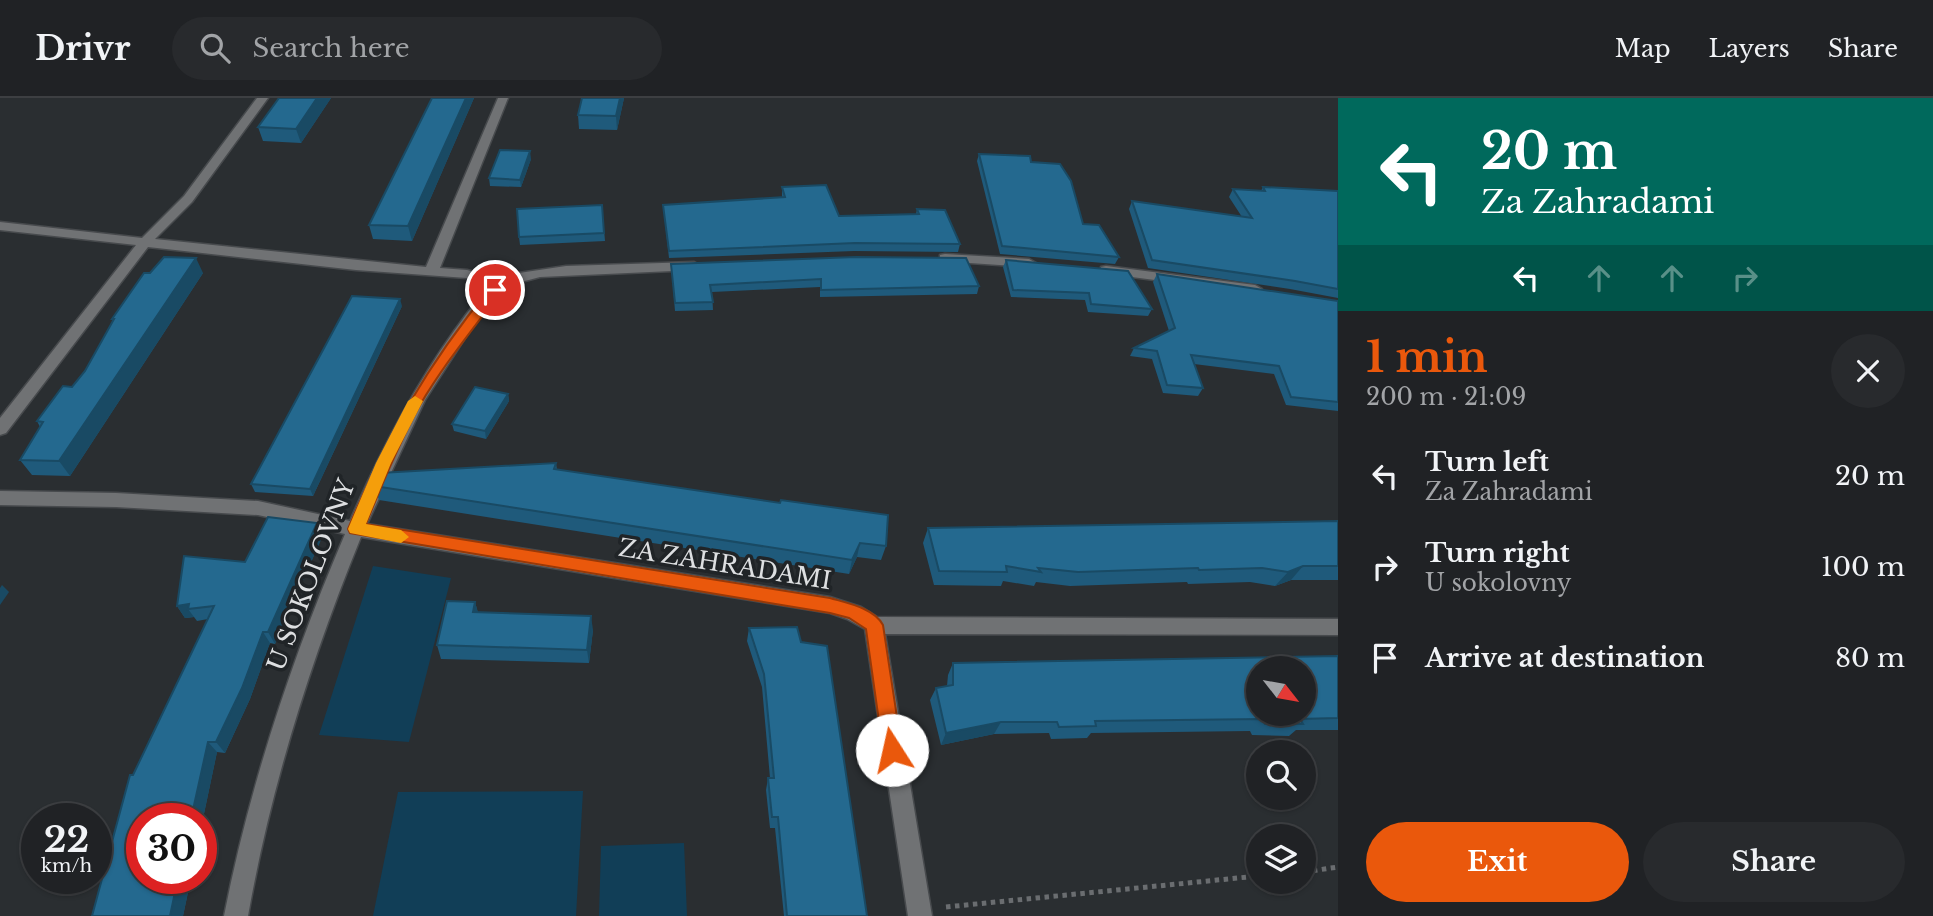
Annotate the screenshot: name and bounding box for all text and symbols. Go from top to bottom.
search box [172,17,662,80]
text: Drivr [35,28,130,69]
icon: search [196,29,234,67]
text: Search here [252,32,410,64]
text: Map [1615,34,1671,63]
text: Layers [1709,34,1790,63]
text: Share [1828,34,1898,63]
text: 20 m [1481,121,1617,182]
icon: left [1366,126,1457,217]
text: Za Zahradami [1481,182,1714,222]
icon: left [1507,259,1545,297]
icon: ahead [1580,259,1618,297]
icon: ahead [1653,259,1691,297]
icon: right [1726,259,1764,297]
pin [465,260,525,320]
icon: arrive [476,271,514,309]
text: 1 min [1366,331,1488,383]
button: close [1831,334,1905,408]
text: 200 m · 21:09 [1366,383,1526,411]
text: Turn left [1425,446,1549,478]
icon: left [1366,457,1404,495]
text: 20 m [1835,460,1905,492]
street label: U SOKOLOVNY [261,475,361,675]
text: Za Zahradami [1425,478,1593,506]
street label: ZA ZAHRADAMI [617,533,833,595]
text: Turn right [1425,537,1570,569]
icon: right [1366,548,1404,586]
text: 100 m [1821,551,1905,583]
text: U sokolovny [1425,569,1571,597]
icon: arrive [1366,639,1404,677]
text: Arrive at destination [1425,642,1705,674]
text: 80 m [1835,642,1905,674]
north arrow [1246,656,1316,726]
map controls [1246,656,1316,894]
position arrow [855,713,929,787]
button: search [1246,740,1316,810]
speed limit sign: 30 [126,803,217,894]
text: 22 [44,818,89,861]
button: Exit [1366,822,1629,902]
button: Share [1643,822,1905,902]
button: layers [1246,824,1316,894]
text: km/h [41,855,92,877]

